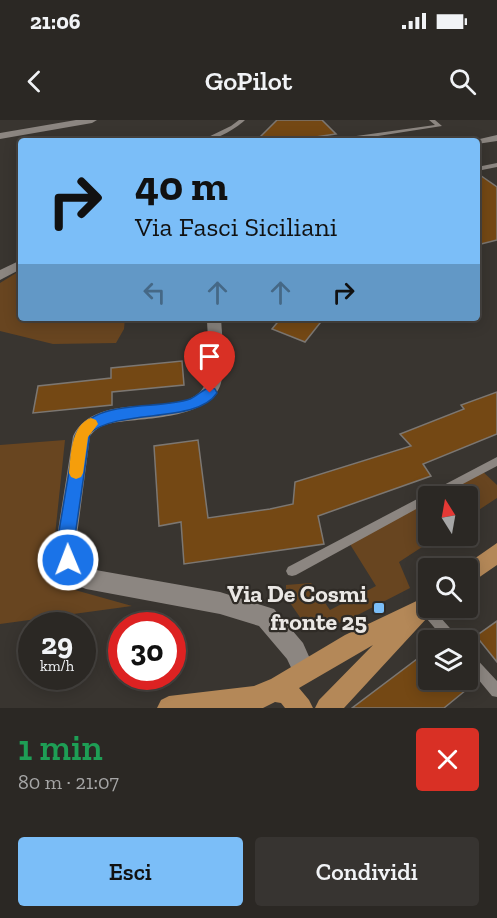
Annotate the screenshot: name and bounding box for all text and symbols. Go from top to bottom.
text: 21:06 [30,8,81,35]
icon: back [18,65,51,98]
text: GoPilot [205,65,292,97]
icon: search [446,65,479,98]
text: 40 m [135,160,228,211]
icon: right [36,162,114,240]
text: Via Fasci Siciliani [135,211,337,243]
icon: left [138,276,171,309]
icon: ahead [201,276,234,309]
icon: ahead [264,276,297,309]
icon: right [327,276,360,309]
pin [184,331,235,393]
icon: arrive [193,340,226,373]
north arrow [418,486,478,546]
map controls [418,486,478,690]
position arrow [36,528,100,592]
button: search [418,558,478,618]
place label: Via De Cosmi fronte 25 [227,579,367,636]
marker: Via De Cosmi fronte 25 [372,601,386,615]
speed limit sign: 30 [108,612,186,690]
text: 29 [41,626,73,662]
button: layers [418,630,478,690]
text: km/h [40,657,74,675]
text: 1 min [18,726,103,769]
button: close [416,728,479,791]
text: 80 m · 21:07 [18,770,119,794]
button: Esci [18,837,243,906]
button: Condividi [255,837,479,906]

